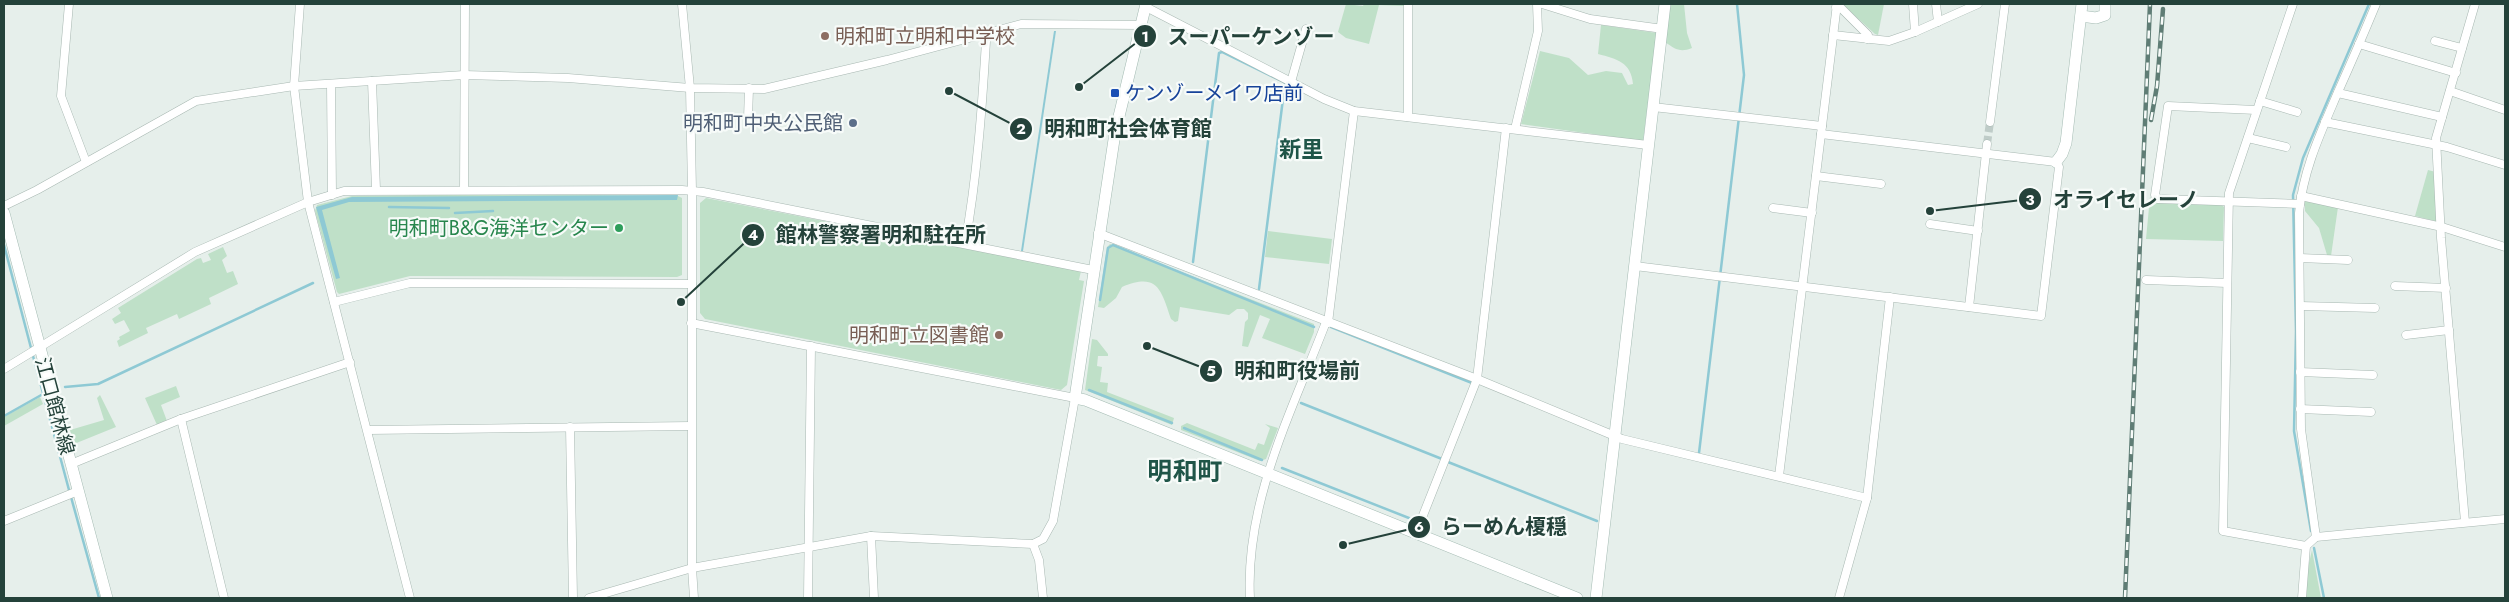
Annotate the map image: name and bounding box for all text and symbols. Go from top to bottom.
callout: スーパーケンゾー [1132,18,1345,54]
place label: 明和町立明和中学校 [835,22,1015,51]
text: スーパーケンゾー [1167,22,1335,52]
text: 1 [1141,26,1149,48]
marker: 明和町立明和中学校 [819,30,831,42]
place label: ケンゾーメイワ店前 [1125,79,1304,108]
marker: ケンゾーメイワ店前 [1109,87,1121,99]
place label: 明和町中央公民館 [683,109,843,138]
callout: 明和町社会体育館 [1009,111,1222,147]
text: 明和町社会体育館 [1044,114,1212,144]
marker: 明和町中央公民館 [847,117,859,129]
text: 2 [1016,118,1026,140]
district label: 新里 [1279,133,1323,165]
callout: オライセレーノ [2017,181,2209,217]
text: オライセレーノ [2053,185,2199,215]
text: 3 [2025,189,2035,211]
place label: 明和町B&G海洋センター [389,214,609,243]
callout: 館林警察署明和駐在所 [741,217,996,253]
text: 館林警察署明和駐在所 [776,220,986,250]
marker: 明和町B&G海洋センター [613,222,625,234]
text: 4 [748,224,758,246]
place label: 明和町立図書館 [849,321,989,350]
marker: 明和町立図書館 [993,329,1005,341]
callout: 明和町役場前 [1199,353,1370,389]
street label: 江口館林線 [28,354,81,458]
text: 明和町役場前 [1234,356,1360,386]
text: 5 [1206,360,1216,382]
district label: 明和町 [1147,453,1223,489]
callout: らーめん榎穏 [1406,509,1577,545]
text: らーめん榎穏 [1441,512,1567,542]
text: 6 [1414,516,1424,538]

